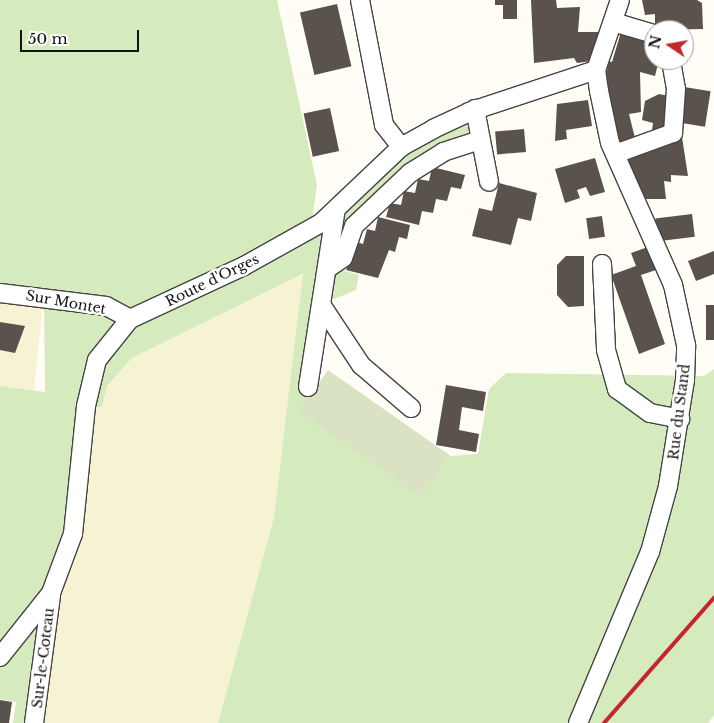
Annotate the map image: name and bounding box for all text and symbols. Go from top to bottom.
scale bar [22,20,141,52]
north arrow [644,20,694,70]
text: 50 m [28,29,68,48]
text: N [645,34,665,50]
street label: Route d'Orges [163,250,261,310]
street label: Sur Montet [24,287,108,317]
street label: Rue du Stand [665,363,693,461]
street label: Sur-le-Coteau [29,607,57,709]

